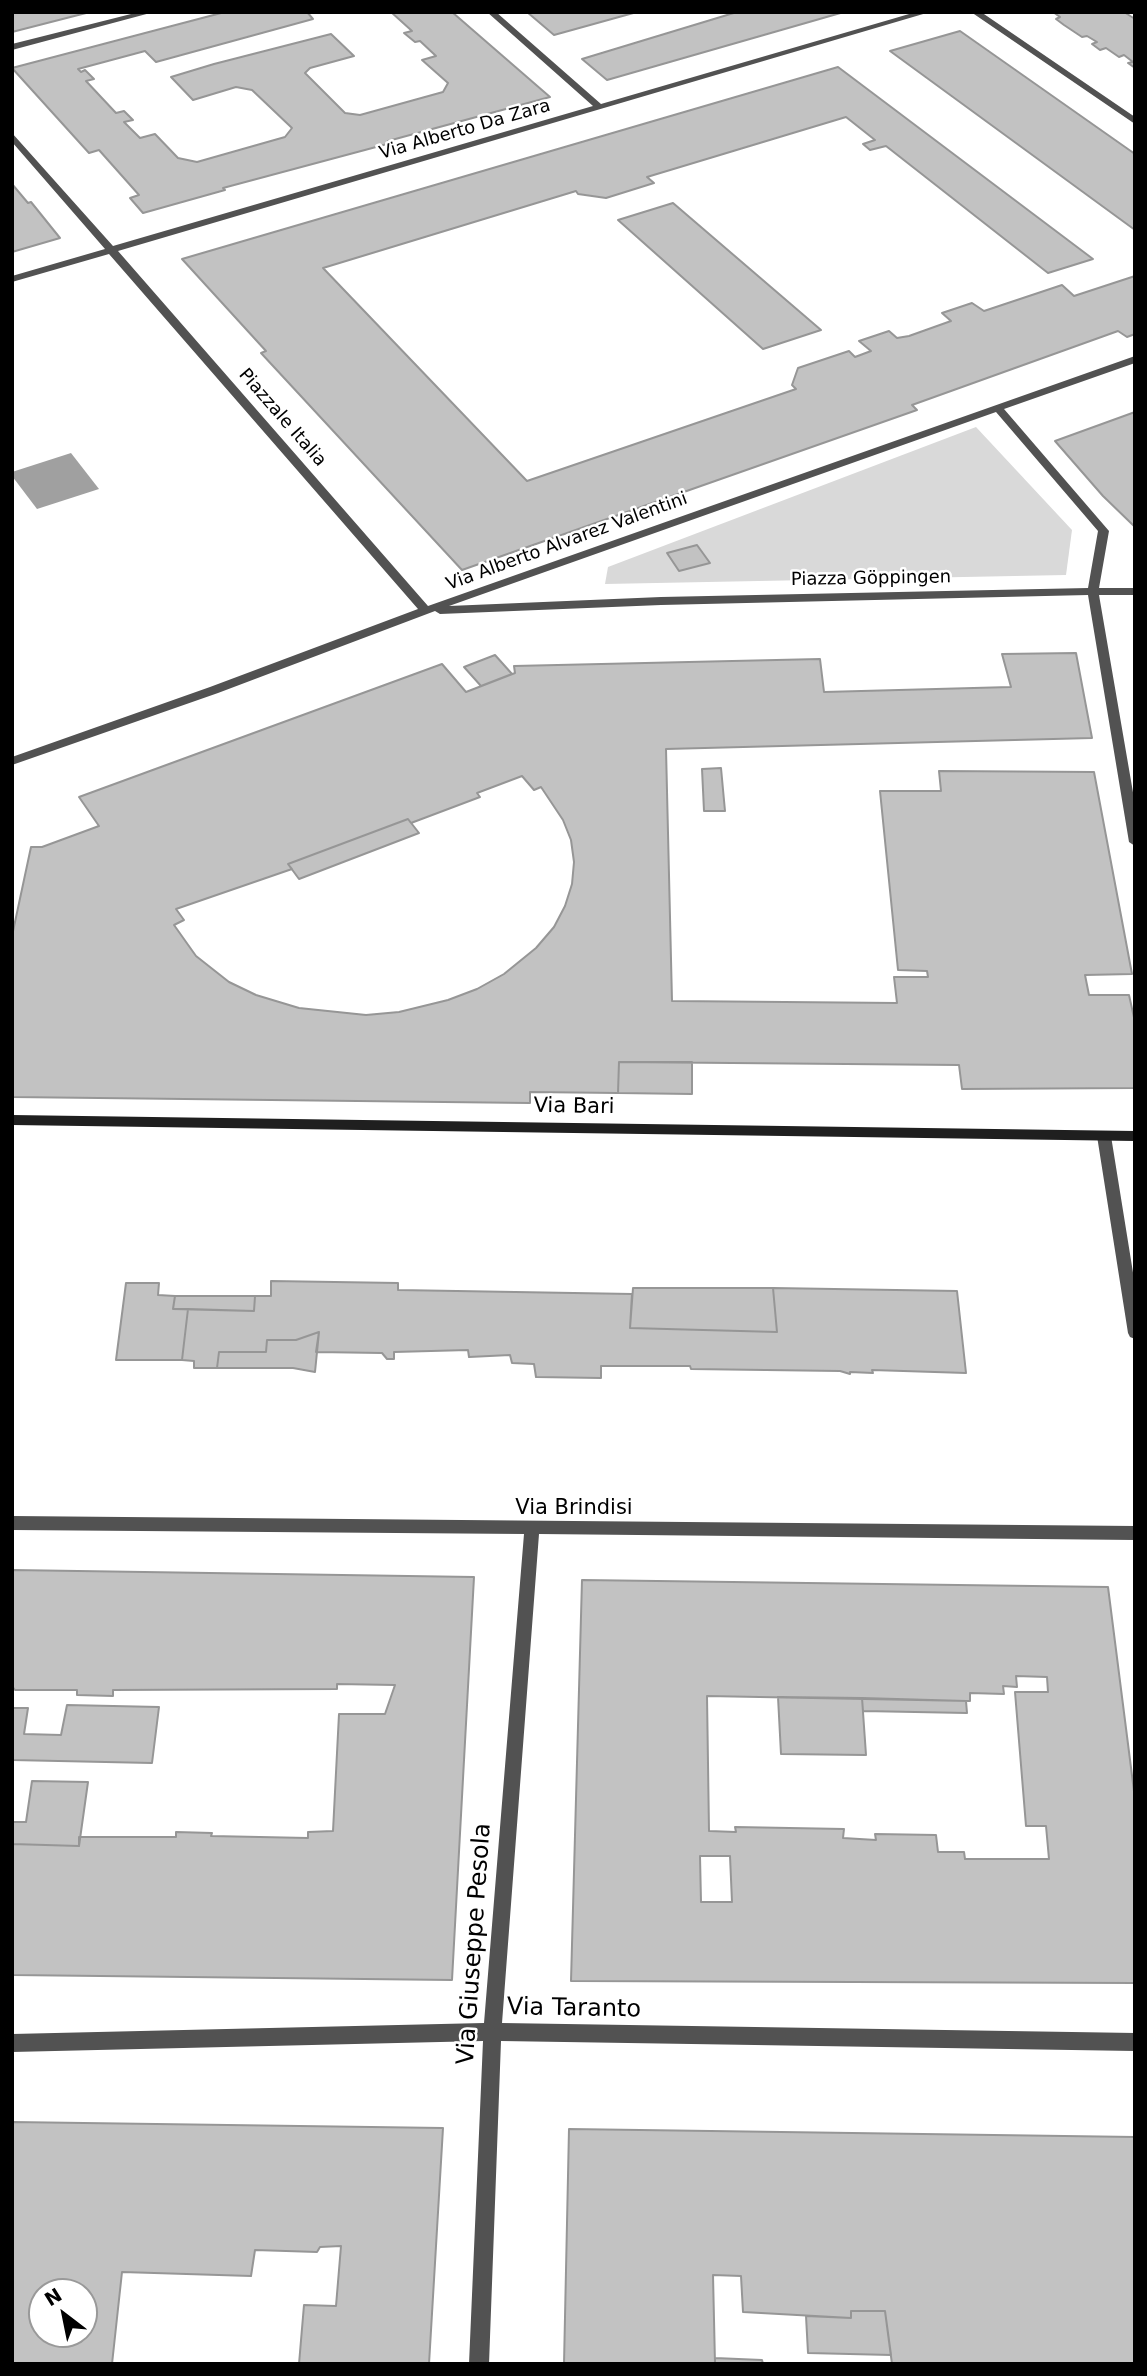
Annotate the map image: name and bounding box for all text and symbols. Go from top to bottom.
street label: Via Alberto Da Zara [377,95,553,165]
street label: Piazzale Italia [234,365,330,471]
street label: Via Alberto Alvarez Valentini [444,488,690,596]
street label: Piazza Göppingen [791,567,951,591]
street label: Via Bari [533,1094,615,1120]
street label: Via Brindisi [515,1496,633,1522]
street label: Via Giuseppe Pesola [452,1822,498,2066]
street label: Via Taranto [507,1993,641,2025]
north arrow [28,2278,98,2348]
text: N [40,2283,66,2310]

